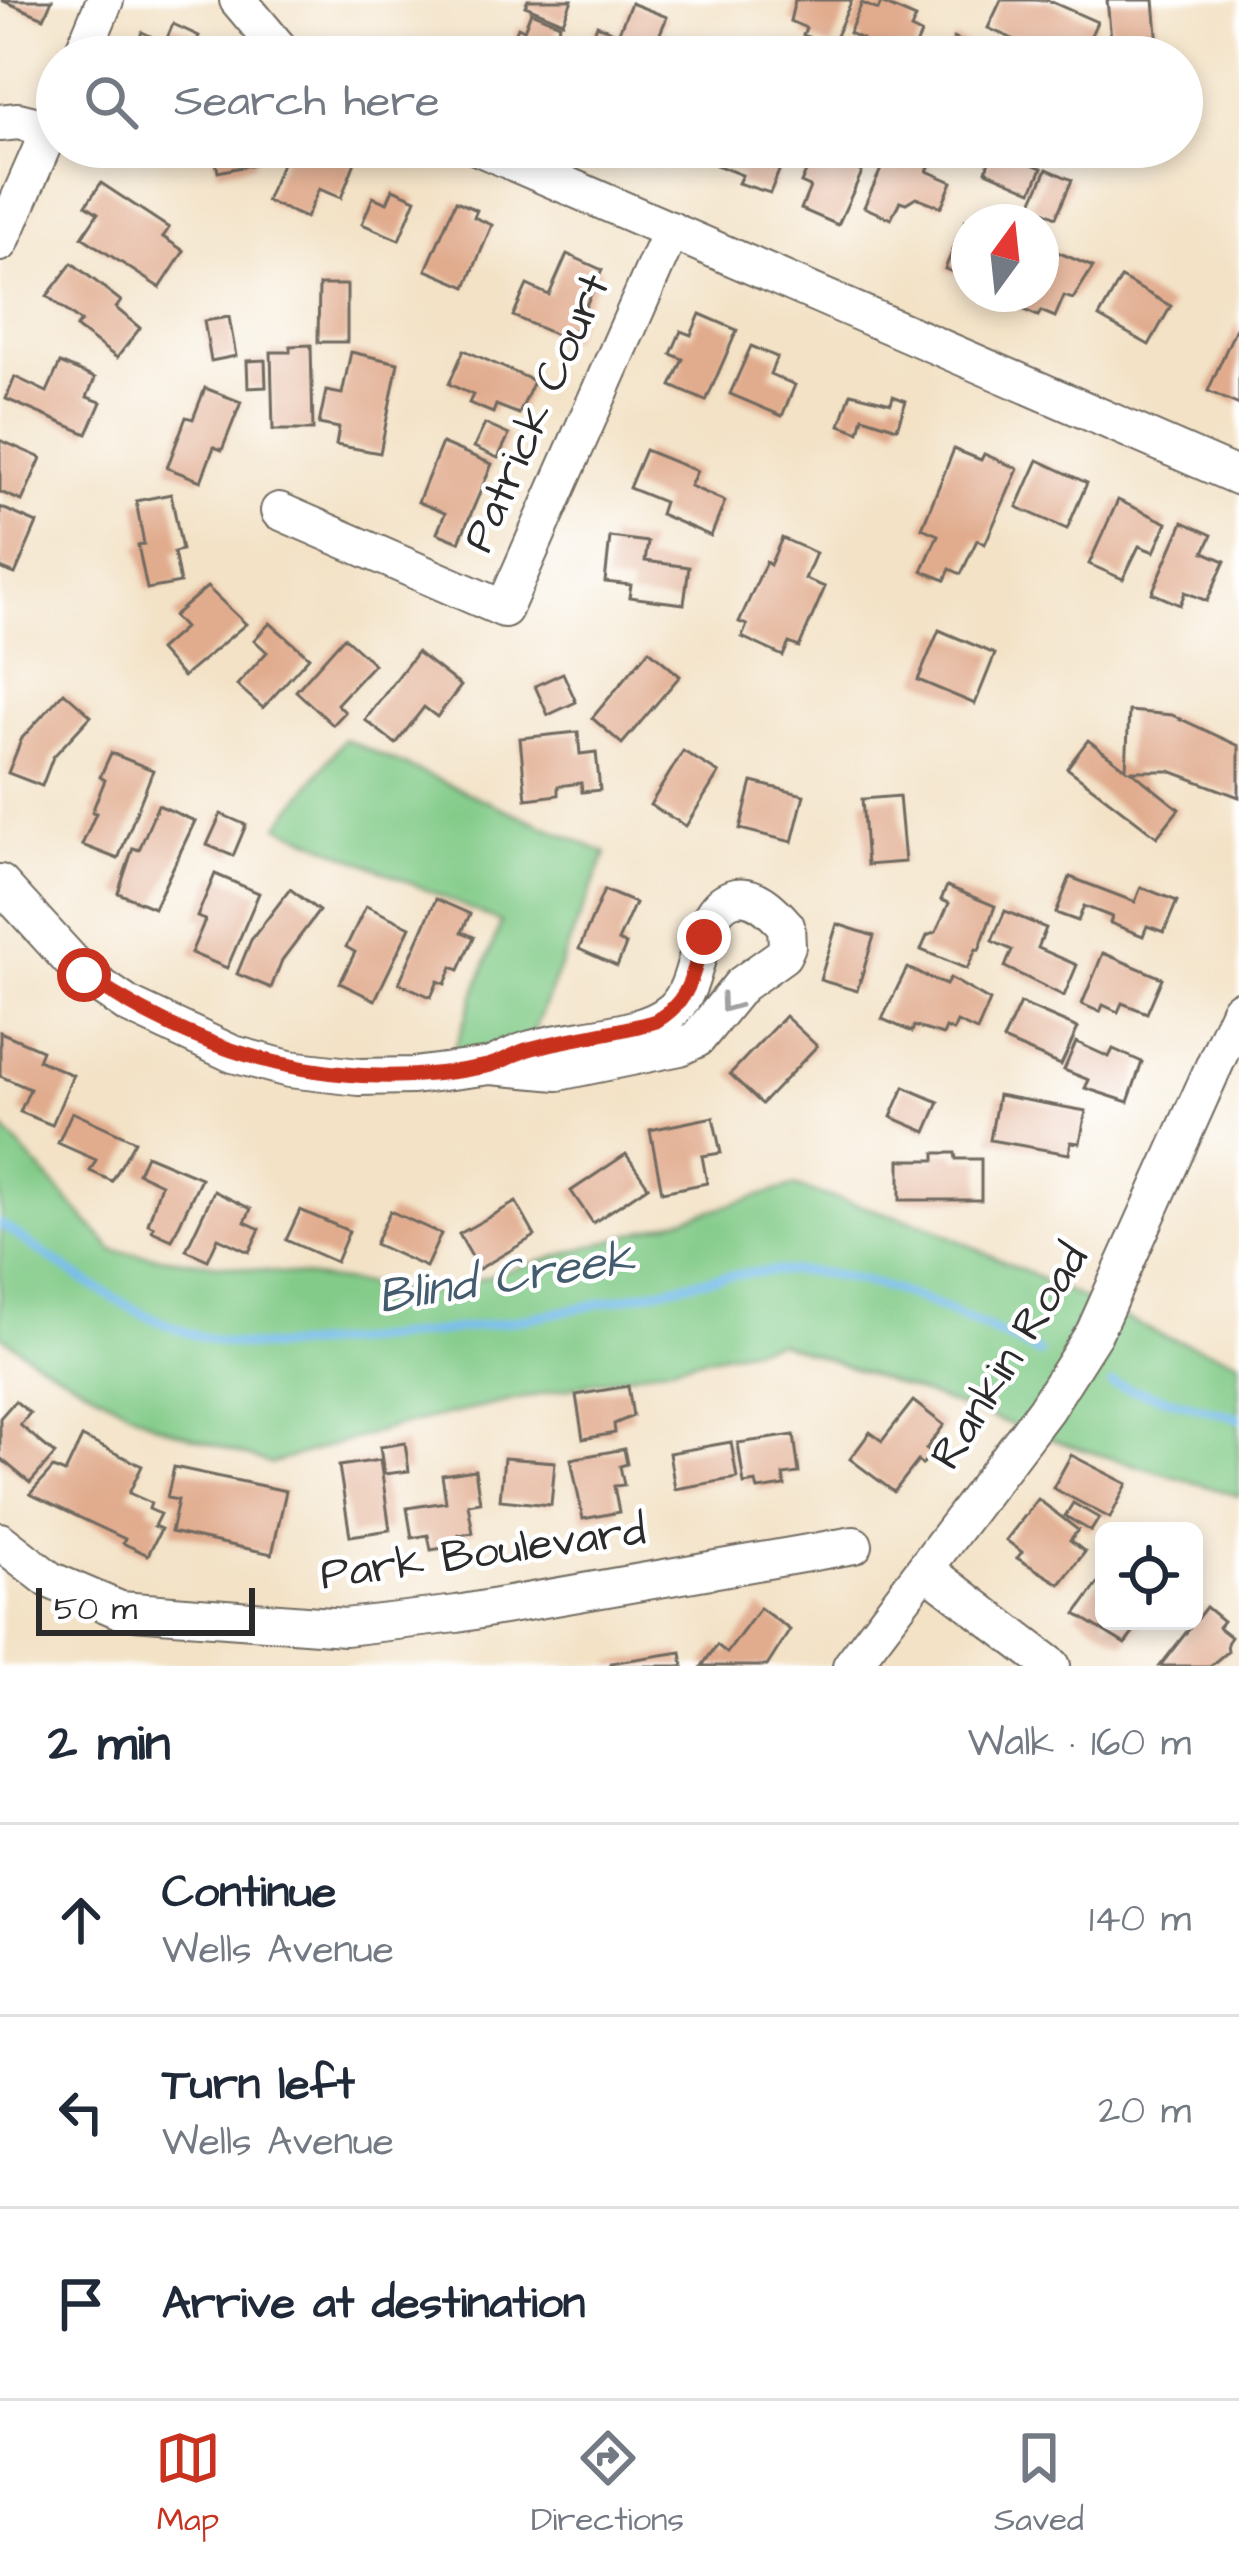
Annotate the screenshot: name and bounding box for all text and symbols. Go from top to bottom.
search box [36,36,1203,168]
icon: search [78,69,144,135]
text: Search here [174,71,440,133]
north arrow [951,204,1059,312]
street label: Patrick Court [448,264,626,562]
route end [677,910,731,964]
route start [57,948,111,1002]
one-way arrow [720,991,742,1012]
water label: Blind Creek [373,1225,640,1331]
street label: Rankin Road [916,1232,1104,1482]
street label: Park Boulevard [316,1499,650,1607]
map controls [1095,1522,1203,1630]
button: locate [1095,1522,1203,1630]
scale bar [36,1582,255,1635]
text: 50 m [54,1586,137,1632]
text: 2 min [48,1709,171,1780]
text: Walk · 160 m [968,1717,1191,1771]
text: Continue [162,1862,336,1924]
icon: ahead [48,1887,114,1953]
text: 140 m [1089,1893,1191,1947]
text: Wells Avenue [162,1924,394,1978]
text: Turn left [162,2054,355,2116]
icon: left [48,2079,114,2145]
text: 20 m [1098,2085,1191,2139]
text: Wells Avenue [162,2116,394,2170]
icon: arrive [48,2271,114,2337]
text: Arrive at destination [162,2273,585,2335]
tab: Map [155,2425,221,2543]
tab: Directions [531,2425,684,2543]
tab: Saved [994,2425,1084,2543]

